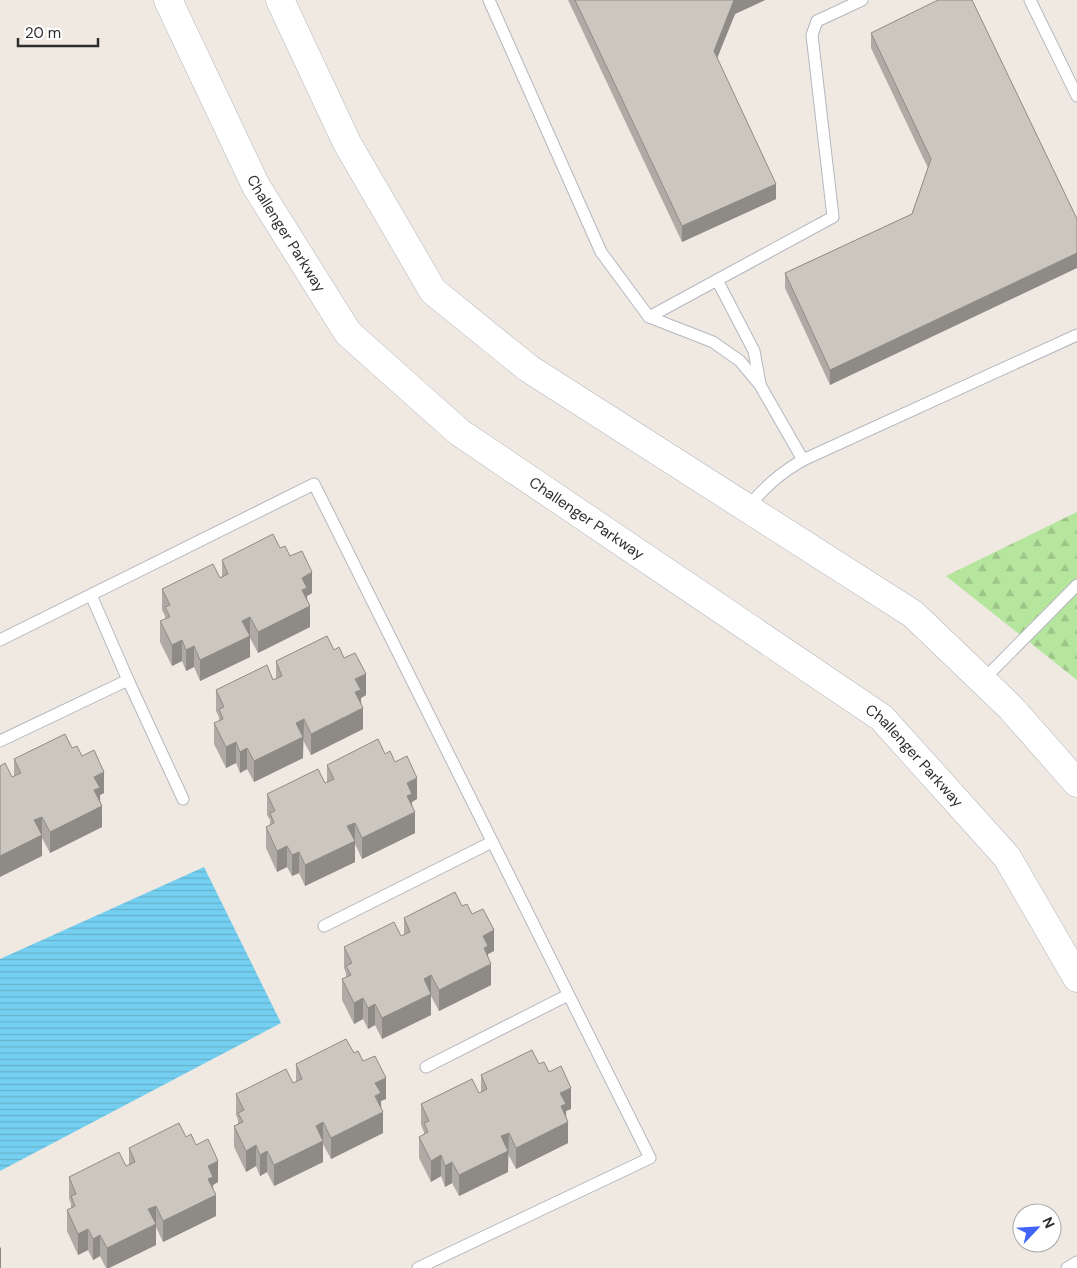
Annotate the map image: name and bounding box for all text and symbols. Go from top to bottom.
scale bar [18,15,98,47]
text: 20 m [25,23,61,43]
street label: Challenger Parkway [242,172,330,297]
street label: Challenger Parkway [525,472,649,565]
street label: Challenger Parkway [862,700,968,812]
north arrow [1012,1203,1062,1253]
text: N [1038,1214,1059,1231]

